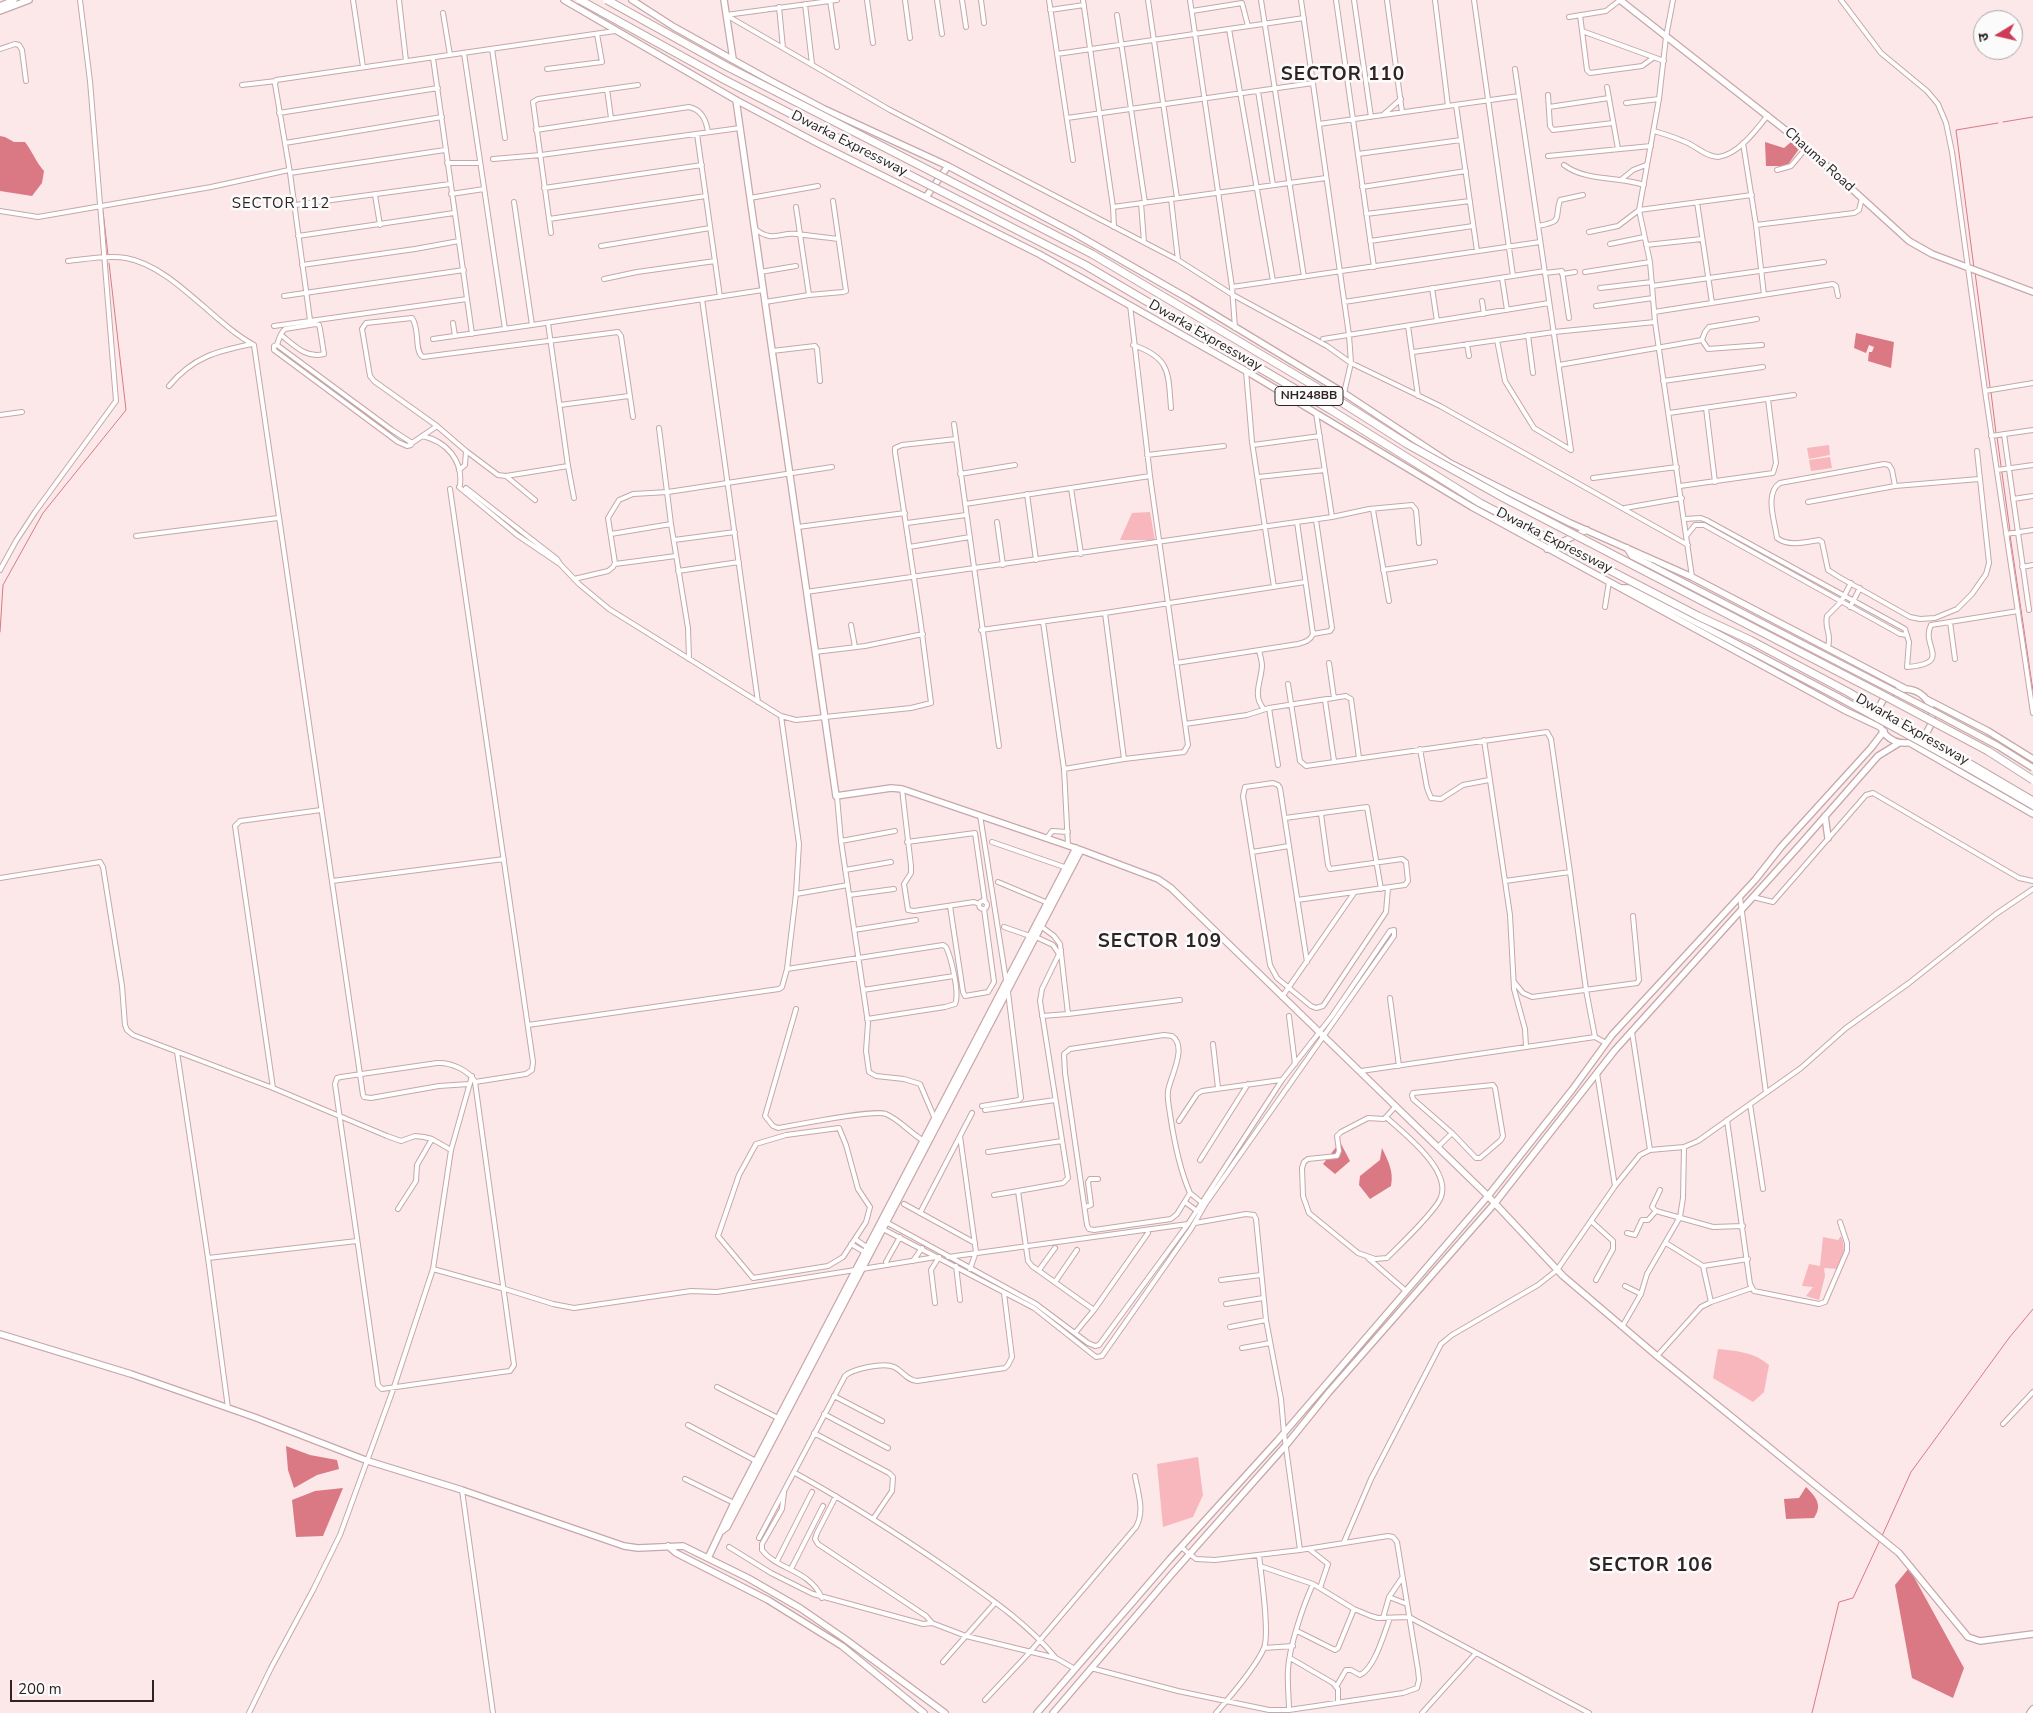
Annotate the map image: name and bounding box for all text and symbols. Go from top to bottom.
north arrow [1973,10,2023,60]
text: उ [1974,32,1994,43]
district label: SECTOR 110 [1280,64,1406,86]
street label: Dwarka Expressway [788,107,910,181]
street label: Chauma Road [1781,124,1857,196]
district label: SECTOR 112 [230,195,332,213]
street label: Dwarka Expressway [1145,297,1265,375]
road number: NH248BB [1275,386,1343,406]
street label: Dwarka Expressway [1493,504,1615,578]
street label: Dwarka Expressway [1852,691,1972,769]
district label: SECTOR 109 [1097,931,1223,953]
district label: SECTOR 106 [1588,1555,1714,1577]
scale bar [12,1670,156,1702]
text: 200 m [18,1679,62,1699]

